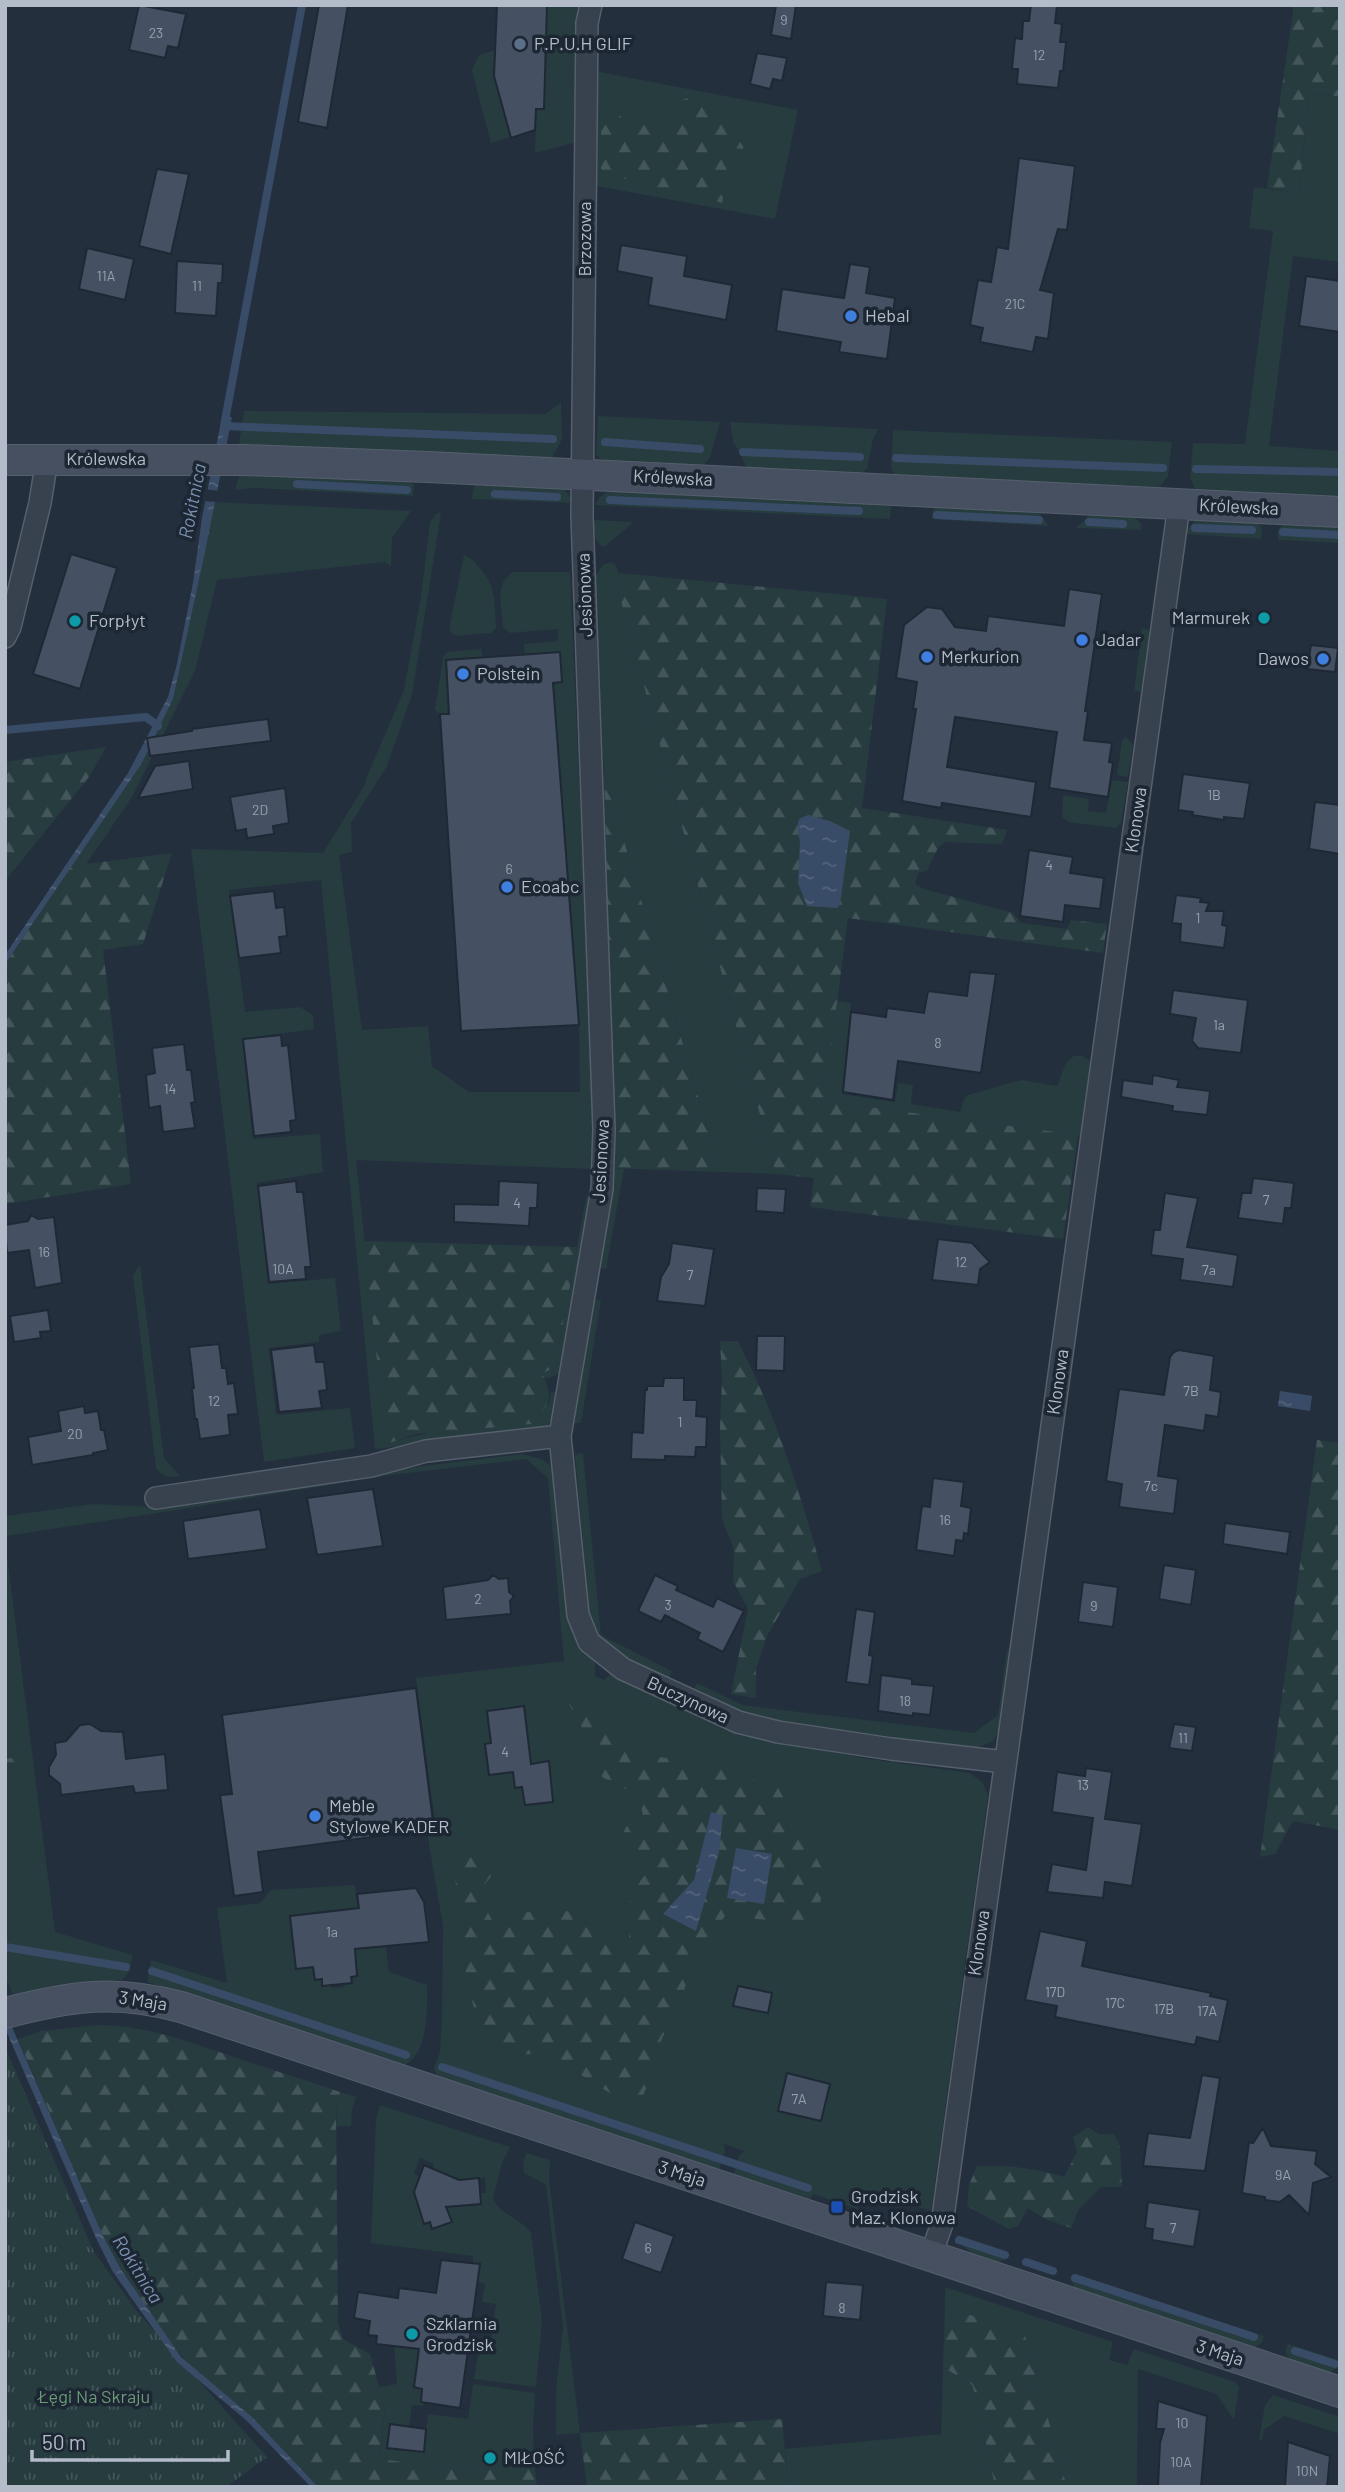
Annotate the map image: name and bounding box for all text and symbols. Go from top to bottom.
house number: 9 [780,11,788,28]
house number: 23 [149,24,163,41]
place label: P.P.U.H GLIF [534,32,632,54]
marker: P.P.U.H GLIF [512,36,528,52]
house number: 12 [1033,46,1045,63]
street label: Brzozowa [573,201,595,277]
house number: 11A [97,267,116,284]
house number: 11 [192,277,202,294]
house number: 21C [1005,295,1025,312]
place label: Hebal [865,304,910,326]
marker: Hebal [843,308,859,324]
street label: Królewska [66,447,146,469]
water label: Rokitnica [173,461,210,541]
street label: Królewska [633,464,713,490]
street label: Królewska [1199,493,1279,519]
street label: Jesionowa [572,553,596,637]
place label: Marmurek [1172,606,1250,628]
place label: Forpłyt [89,609,146,631]
marker: Marmurek [1256,610,1272,626]
marker: Forpłyt [67,613,83,629]
place label: Jadar [1096,628,1142,650]
marker: Jadar [1074,632,1090,648]
place label: Merkurion [941,645,1019,667]
place label: Dawos [1258,647,1309,669]
marker: Merkurion [919,649,935,665]
marker: Dawos [1315,651,1331,667]
place label: Polstein [477,662,540,684]
marker: Polstein [455,666,471,682]
street label: Klonowa [1120,786,1150,854]
house number: 1B [1207,786,1221,803]
house number: 2D [252,801,268,818]
house number: 4 [1045,856,1053,873]
house number: 6 [505,860,513,877]
place label: Ecoabc [521,875,579,897]
marker: Ecoabc [499,879,515,895]
house number: 1 [1196,909,1200,926]
house number: 1a [1213,1016,1225,1033]
house number: 8 [934,1034,942,1051]
house number: 14 [164,1080,176,1097]
street label: Jesionowa [587,1118,613,1203]
house number: 7 [1263,1191,1270,1208]
house number: 4 [513,1194,521,1211]
house number: 16 [38,1243,50,1260]
house number: 12 [955,1253,967,1270]
house number: 10A [272,1260,294,1277]
house number: 7a [1202,1261,1216,1278]
house number: 7 [687,1266,694,1283]
street label: Klonowa [1042,1348,1072,1416]
house number: 7B [1183,1382,1199,1399]
house number: 12 [208,1392,220,1409]
house number: 1 [678,1413,682,1430]
house number: 20 [67,1425,83,1442]
house number: 7c [1144,1477,1158,1494]
house number: 16 [939,1511,951,1528]
house number: 2 [474,1590,482,1607]
house number: 3 [664,1596,672,1613]
house number: 9 [1090,1597,1098,1614]
street label: Buczynowa [644,1671,733,1728]
house number: 18 [899,1692,911,1709]
house number: 11 [1178,1729,1188,1746]
house number: 4 [501,1743,509,1760]
house number: 13 [1077,1776,1089,1793]
place label: Meble Stylowe KADER [329,1794,449,1837]
marker: Meble Stylowe KADER [307,1808,323,1824]
street label: Klonowa [963,1909,993,1977]
house number: 1a [326,1923,338,1940]
house number: 17D [1045,1983,1065,2000]
street label: 3 Maja [117,1985,169,2015]
house number: 17C [1105,1994,1125,2011]
house number: 17B [1154,2000,1174,2017]
house number: 17A [1197,2002,1218,2019]
house number: 7A [791,2090,807,2107]
street label: 3 Maja [656,2155,709,2191]
house number: 9A [1275,2166,1291,2183]
place label: Grodzisk Maz. Klonowa [851,2185,956,2228]
marker: Grodzisk Maz. Klonowa [829,2199,845,2215]
house number: 7 [1170,2219,1177,2236]
water label: Rokitnica [108,2230,168,2307]
house number: 6 [644,2239,652,2256]
house number: 8 [838,2299,846,2316]
place label: Szklarnia Grodzisk [426,2312,497,2355]
marker: Szklarnia Grodzisk [404,2326,420,2342]
street label: 3 Maja [1194,2334,1247,2370]
park label: Łęgi Na Skraju [37,2385,150,2407]
house number: 10 [1176,2414,1188,2431]
scale bar [32,2418,228,2462]
text: 50 m [42,2429,86,2454]
place label: MIŁOŚĆ [504,2446,565,2468]
marker: MIŁOŚĆ [482,2450,498,2466]
house number: 10A [1170,2453,1192,2470]
house number: 10N [1296,2462,1318,2479]

